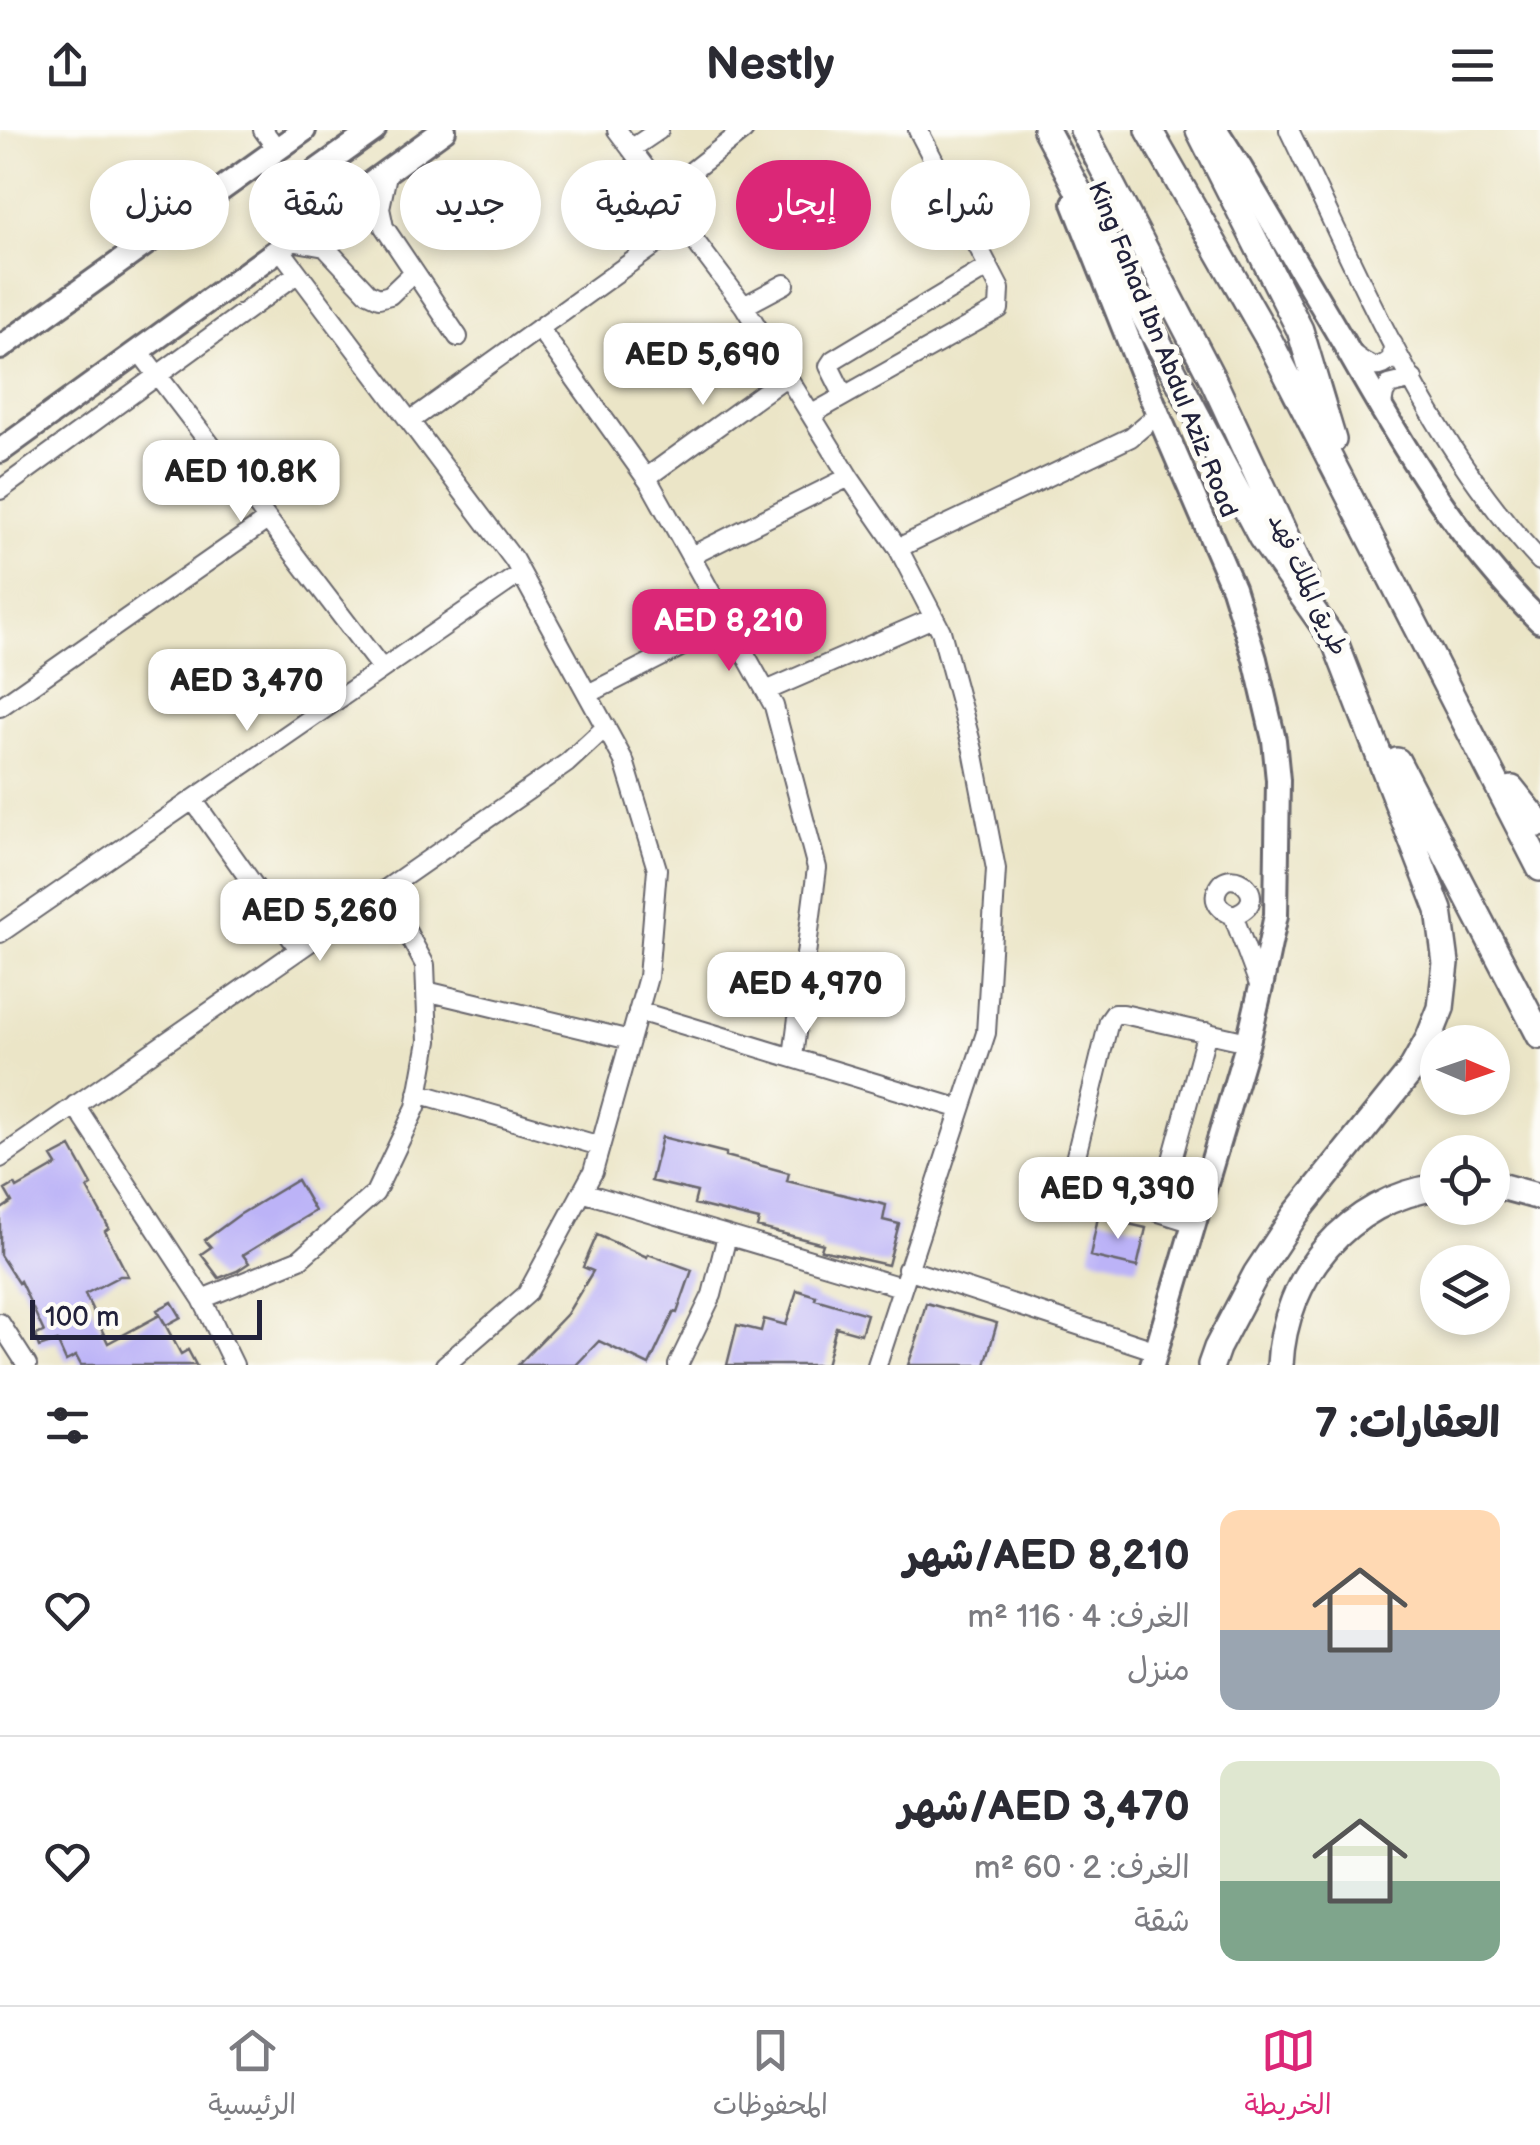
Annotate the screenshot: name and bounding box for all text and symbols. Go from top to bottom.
icon: share [40,38,95,93]
text: Nestly [706,38,834,93]
icon: menu [1445,38,1500,93]
chip: منزل [90,160,229,250]
chip: شقة [249,160,380,250]
chip: جديد [400,160,541,250]
chip: تصفية [561,160,716,250]
chip: إيجار [736,160,871,250]
chip: شراء [891,160,1030,250]
street label: King Fahad Ibn Abdul Aziz Road [1081,177,1244,522]
pin: AED 5,690 [589,323,817,408]
text: AED 5,690 [626,336,780,375]
pin: AED 10.8K [127,440,355,525]
text: AED 10.8K [165,453,317,492]
street label: طريق الملك فهد [1261,508,1354,661]
pin: AED 8,210 [615,589,843,674]
text: AED 8,210 [654,602,804,641]
pin: AED 3,470 [133,649,361,734]
text: AED 3,470 [170,662,324,701]
pin: AED 5,260 [206,879,434,964]
text: AED 5,260 [242,892,398,931]
pin: AED 4,970 [692,952,920,1037]
text: AED 4,970 [729,965,883,1004]
north arrow [1420,1025,1510,1115]
map controls [1420,1025,1510,1335]
button: locate [1420,1135,1510,1225]
pin: AED 9,390 [1004,1157,1232,1242]
text: AED 9,390 [1041,1170,1195,1209]
button: layers [1420,1245,1510,1335]
scale bar [30,1295,262,1340]
text: 100 m [45,1301,119,1334]
icon: filters [40,1398,95,1453]
text: العقارات: 7 [1315,1399,1500,1450]
text: AED 8,210/شهر [904,1531,1190,1582]
icon: home [1300,1550,1420,1670]
icon: heart [40,1583,95,1638]
text: الغرف: 4 · 116 m² [967,1598,1190,1637]
text: منزل [1127,1651,1190,1690]
text: AED 3,470/شهر [899,1782,1190,1833]
icon: home [1300,1801,1420,1921]
icon: heart [40,1834,95,1889]
text: الغرف: 2 · 60 m² [974,1849,1190,1888]
text: شقة [1134,1902,1190,1941]
tab: الرئيسية [208,2023,296,2129]
tab: المحفوظات [713,2023,828,2129]
tab: الخريطة [1244,2023,1332,2129]

